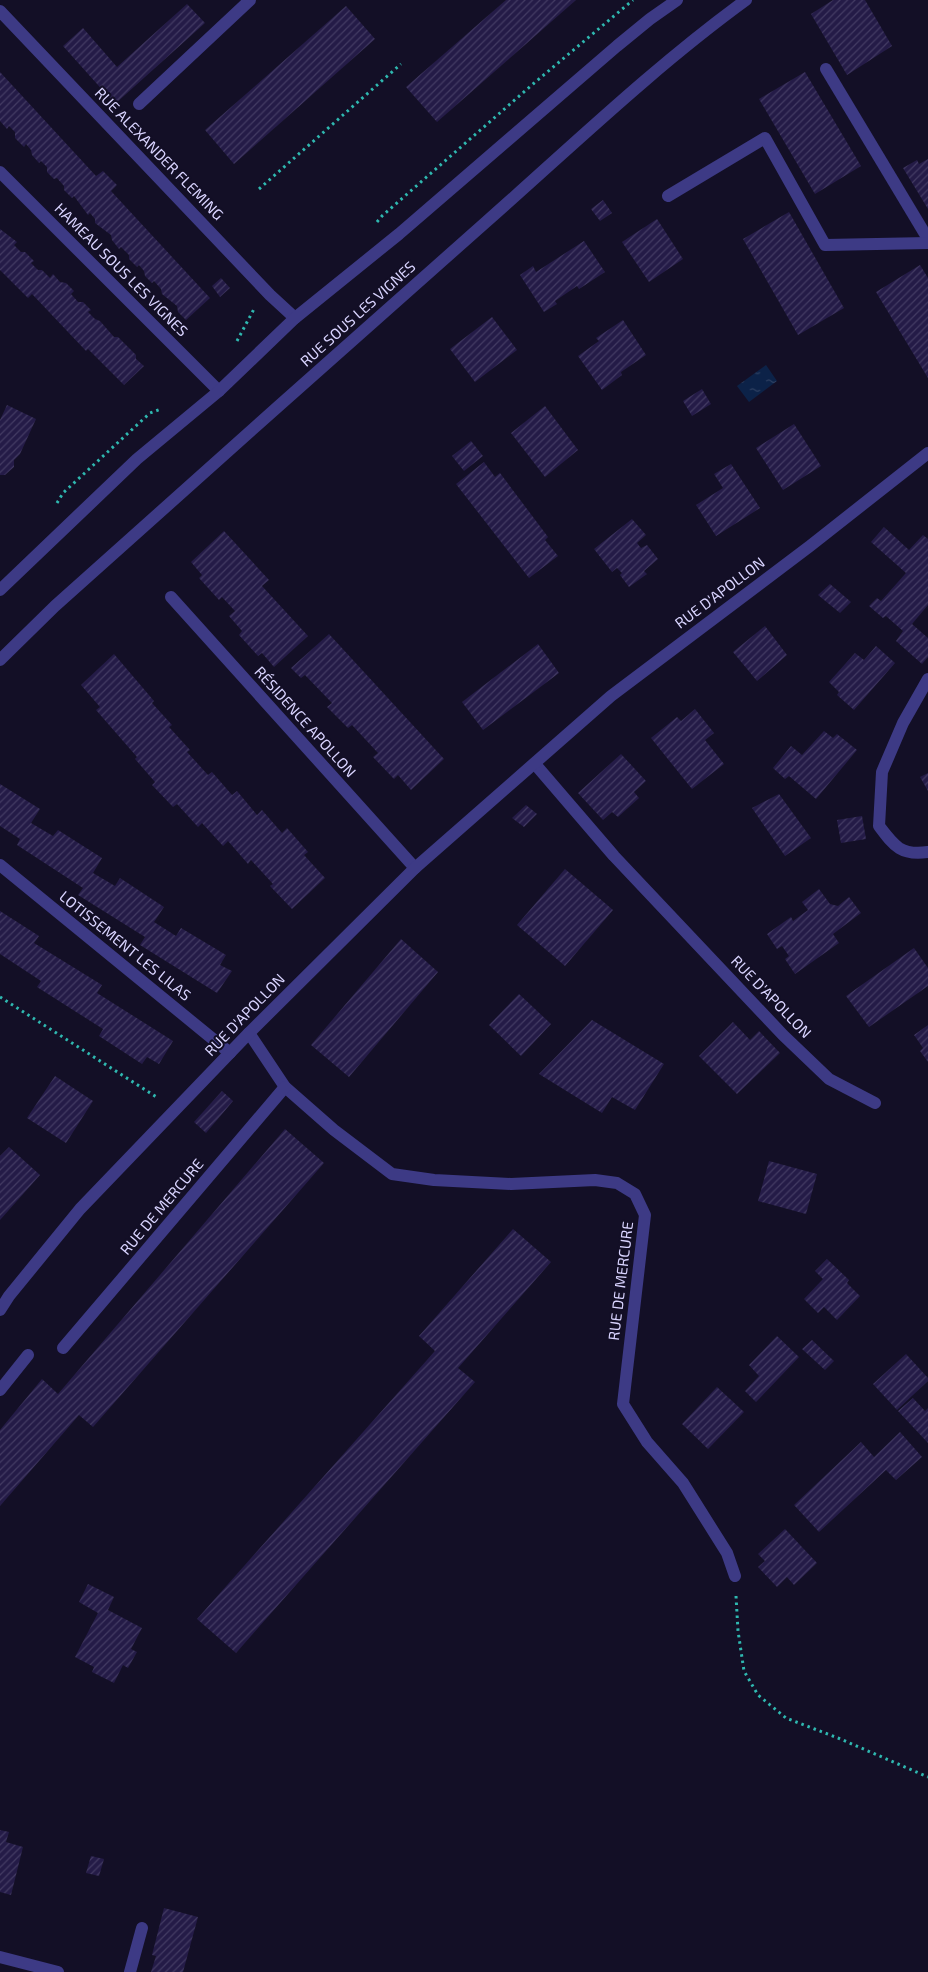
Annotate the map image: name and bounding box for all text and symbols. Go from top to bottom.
street label: RUE ALEXANDER FLEMING [92,83,228,223]
street label: HAMEAU SOUS LES VIGNES [51,199,192,340]
street label: RUE SOUS LES VIGNES [296,257,419,370]
street label: RUE D'APOLLON [671,553,768,632]
street label: RÉSIDENCE APOLLON [251,662,360,780]
street label: LOTISSEMENT LES LILAS [56,887,195,1004]
street label: RUE D'APOLLON [728,951,816,1041]
street label: RUE D'APOLLON [200,969,288,1059]
street label: RUE DE MERCURE [116,1155,207,1258]
street label: RUE DE MERCURE [604,1220,636,1341]

